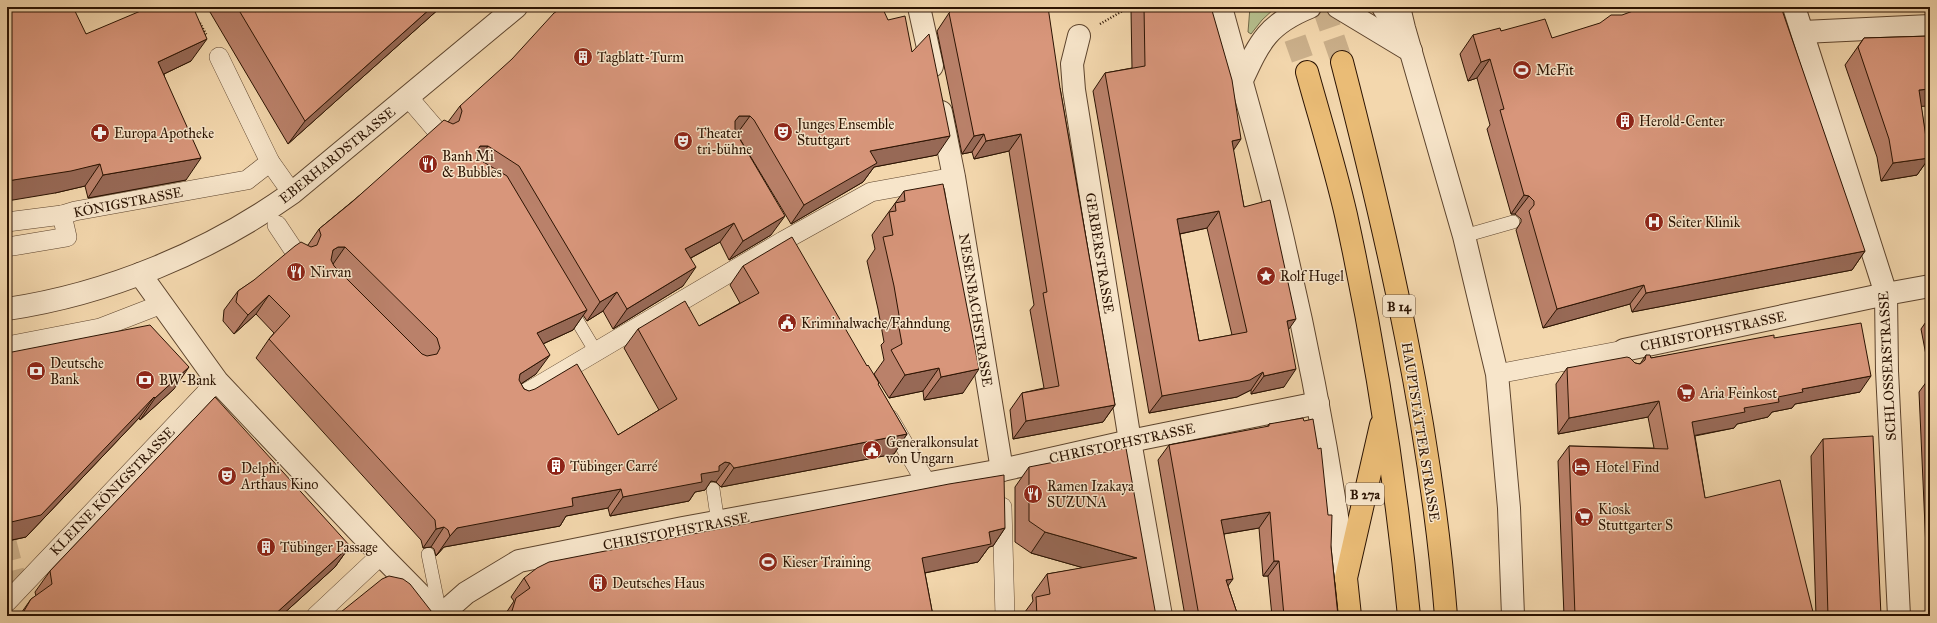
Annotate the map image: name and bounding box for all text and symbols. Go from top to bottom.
building icon: Tagblatt-Turm [572,46,594,68]
place label: Tagblatt-Turm [597,49,684,66]
sports icon: McFit [1511,59,1533,81]
place label: McFit [1536,62,1574,79]
street label: EBERHARDSTRASSE [276,103,399,207]
building icon: Herold-Center [1614,110,1636,132]
place label: Herold-Center [1639,113,1725,130]
place label: Junges Ensemble Stuttgart [795,116,895,149]
theatre icon: Junges Ensemble Stuttgart [772,121,794,143]
pharmacy icon: Europa Apotheke [89,122,111,144]
place label: Europa Apotheke [114,125,214,142]
place label: Theater tri-bühne [697,125,752,158]
theatre icon: Theater tri-bühne [672,130,694,152]
place label: Banh Mi & Bubbles [442,148,502,181]
restaurant icon: Banh Mi & Bubbles [417,153,439,175]
street label: KÖNIGSTRASSE [72,182,184,221]
street label: GERBERSTRASSE [1082,191,1117,315]
hospital icon: Seiter Klinik [1643,211,1665,233]
place label: Seiter Klinik [1668,214,1741,231]
street label: NESENBACHSTRASSE [955,232,996,388]
restaurant icon: Nirvan [285,261,307,283]
place label: Nirvan [310,264,352,281]
place icon: Rolf Hugel [1255,265,1277,287]
place label: Rolf Hugel [1280,268,1344,285]
street label: SCHLOSSERSTRASSE [1875,291,1900,441]
road number: B 14 [1383,295,1415,317]
street label: CHRISTOPHSTRASSE [1639,308,1788,355]
public building icon: Kriminalwache/Fahndung [776,312,798,334]
place label: Kriminalwache/Fahndung [801,315,950,332]
street label: HAUPTSTÄTTER STRASSE [1398,341,1444,523]
place label: Deutsche Bank [50,355,104,388]
bank icon: Deutsche Bank [25,360,47,382]
bank icon: BW-Bank [134,369,156,391]
place label: BW-Bank [159,372,217,389]
supermarket icon: Aria Feinkost [1675,382,1697,404]
place label: Aria Feinkost [1699,385,1777,402]
street label: CHRISTOPHSTRASSE [1048,420,1197,467]
street label: KLEINE KÖNIGSTRASSE [45,422,178,559]
place label: Generalkonsulat von Ungarn [885,434,979,467]
public building icon: Generalkonsulat von Ungarn [861,439,883,461]
building icon: Tübinger Carré [545,455,567,477]
hotel icon: Hotel Find [1570,456,1592,478]
place label: Tübinger Carré [570,458,658,475]
place label: Hotel Find [1595,459,1659,476]
place label: Delphi Arthaus Kino [240,460,318,493]
theatre icon: Delphi Arthaus Kino [216,465,238,487]
place label: Ramen Izakaya SUZUNA [1047,478,1134,511]
restaurant icon: Ramen Izakaya SUZUNA [1022,483,1044,505]
road number: B 27a [1346,483,1384,505]
place label: Kiosk Stuttgarter S [1598,501,1673,534]
supermarket icon: Kiosk Stuttgarter S [1573,506,1595,528]
street label: CHRISTOPHSTRASSE [601,509,751,554]
building icon: Tübinger Passage [255,536,277,558]
place label: Tübinger Passage [280,539,378,556]
sports icon: Kieser Training [757,551,779,573]
place label: Kieser Training [782,554,871,571]
building icon: Deutsches Haus [587,572,609,594]
place label: Deutsches Haus [612,575,705,592]

